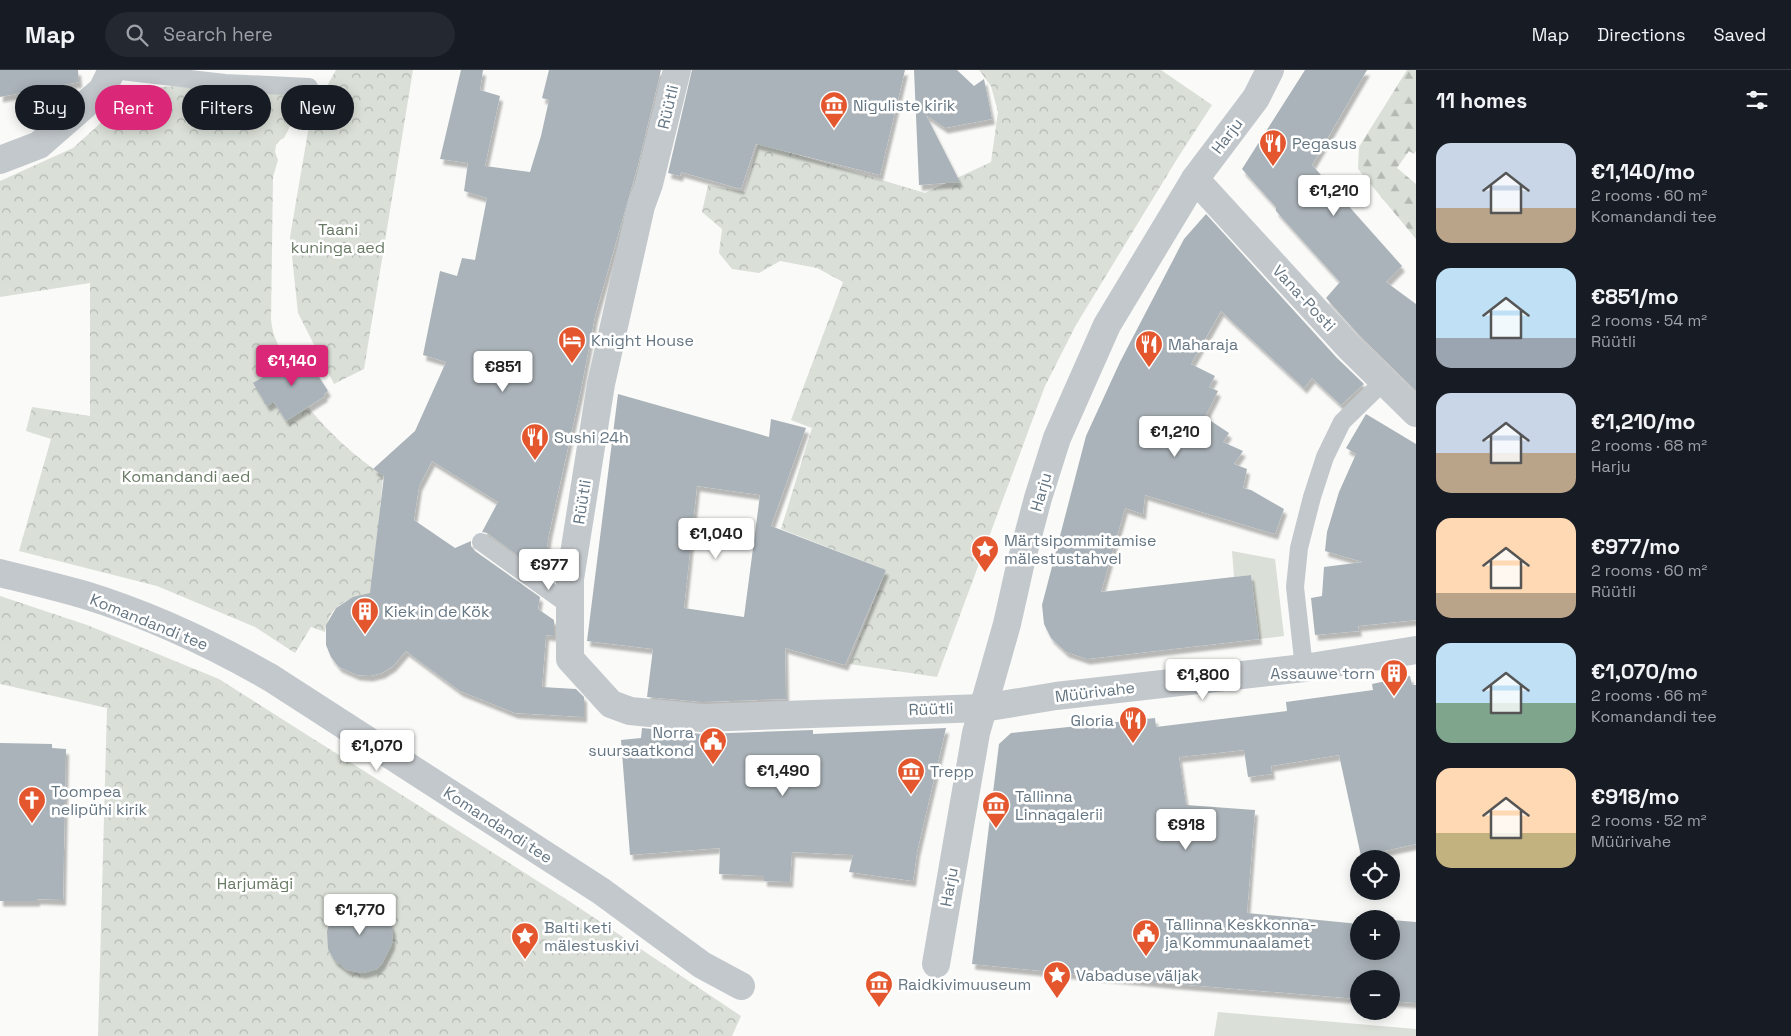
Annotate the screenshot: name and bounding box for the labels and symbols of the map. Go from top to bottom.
street label: Rüütli [653,83,683,131]
museum icon: Niguliste kirik [819,90,849,129]
place label: Niguliste kirik [853,95,956,116]
street label: Harju [1207,114,1247,158]
restaurant icon: Pegasus [1258,128,1288,167]
place label: Pegasus [1292,133,1357,154]
pin: €1,210 [1293,174,1375,217]
park label: Taani kuninga aed [291,219,385,258]
street label: Vana-Posti [1268,260,1340,336]
hotel icon: Knight House [557,325,587,364]
restaurant icon: Maharaja [1134,329,1164,368]
place label: Knight House [591,330,694,351]
place label: Maharaja [1168,334,1238,355]
pin: €1,140 [251,344,333,387]
pin: €851 [473,350,533,393]
pin: €1,210 [1134,416,1216,458]
restaurant icon: Sushi 24h [520,422,550,461]
place label: Sushi 24h [554,427,629,448]
park label: Komandandi aed [122,466,250,487]
street label: Harju [1025,470,1057,514]
street label: Rüütli [568,478,596,526]
pin: €1,040 [675,518,757,560]
place label: Märtsipommitamise mälestustahvel [1004,530,1157,569]
place icon: Märtsipommitamise mälestustahvel [970,534,1000,573]
pin: €977 [519,548,579,591]
street label: Komandandi tee [87,589,211,655]
building icon: Kiek in de Kök [350,596,380,635]
place label: Kiek in de Kök [384,601,490,622]
pin: €1,800 [1162,658,1244,701]
building icon: Assauwe torn [1379,658,1409,697]
place label: Assauwe torn [1270,663,1375,684]
street label: Müürivahe [1054,677,1136,707]
street label: Rüütli [908,698,954,720]
restaurant icon: Gloria [1118,705,1148,744]
place label: Gloria [1070,710,1114,731]
place label: Norra suursaatkond [588,722,694,761]
public building icon: Norra suursaatkond [698,726,728,765]
pin: €1,070 [336,730,418,772]
pin: €1,490 [742,754,824,797]
museum icon: Trepp [896,756,926,795]
place label: Trepp [930,761,974,782]
place label: Toompea nelipühi kirik [51,781,148,820]
street label: Komandandi tee [440,782,556,868]
church icon: Toompea nelipühi kirik [17,785,47,824]
place label: Tallinna Linnagalerii [1015,786,1103,825]
museum icon: Tallinna Linnagalerii [981,790,1011,829]
pin: €918 [1156,808,1216,851]
street label: Harju [935,866,963,908]
park label: Harjumägi [217,873,293,894]
pin: €1,770 [319,894,401,936]
place label: Tallinna Keskkonna- ja Kommunaalamet [1164,914,1317,953]
place label: Balti keti mälestuskivi [544,917,639,956]
public building icon: Tallinna Keskkonna- ja Kommunaalamet [1131,918,1161,957]
place icon: Balti keti mälestuskivi [510,921,540,960]
place icon: Vabaduse väljak [1042,960,1072,999]
place label: Vabaduse väljak [1076,965,1200,986]
museum icon: Raidkivimuuseum [864,969,894,1008]
place label: Raidkivimuuseum [898,974,1031,995]

